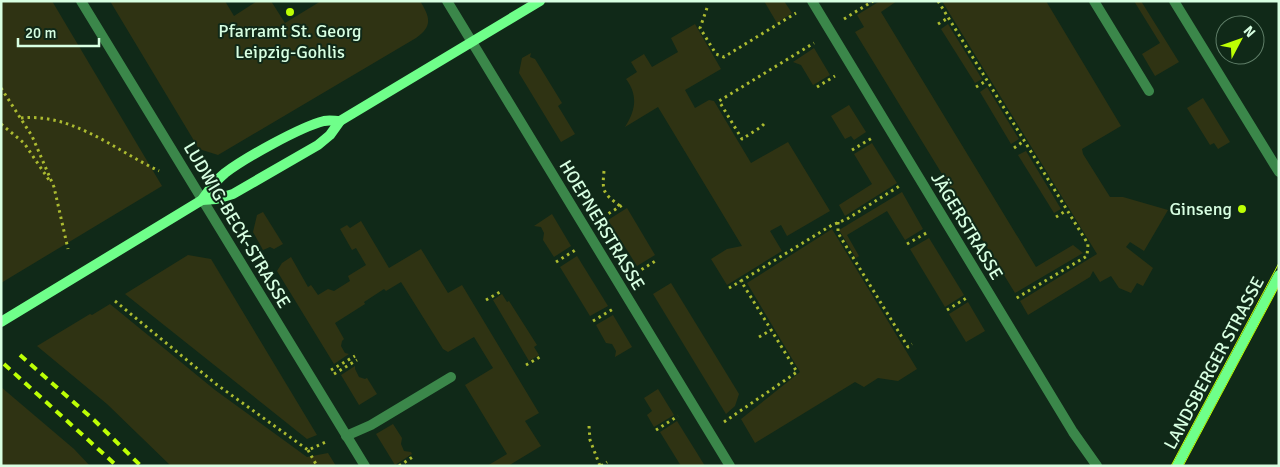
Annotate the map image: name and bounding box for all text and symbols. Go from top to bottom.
marker: Pfarramt St. Georg Leipzig-Gohlis [284,6,296,18]
scale bar [18,15,99,47]
north arrow [1215,15,1265,65]
place label: Pfarramt St. Georg Leipzig-Gohlis [218,20,362,63]
text: N [1240,23,1259,41]
text: 20 m [25,24,56,42]
street label: LUDWIG-BECK-STRASSE [179,138,295,312]
street label: HOEPNERSTRASSE [554,156,650,294]
street label: JÄGERSTRASSE [926,168,1008,284]
place label: Ginseng [1170,198,1232,220]
marker: Ginseng [1236,203,1248,215]
street label: LANDSBERGER STRASSE [1159,273,1269,453]

